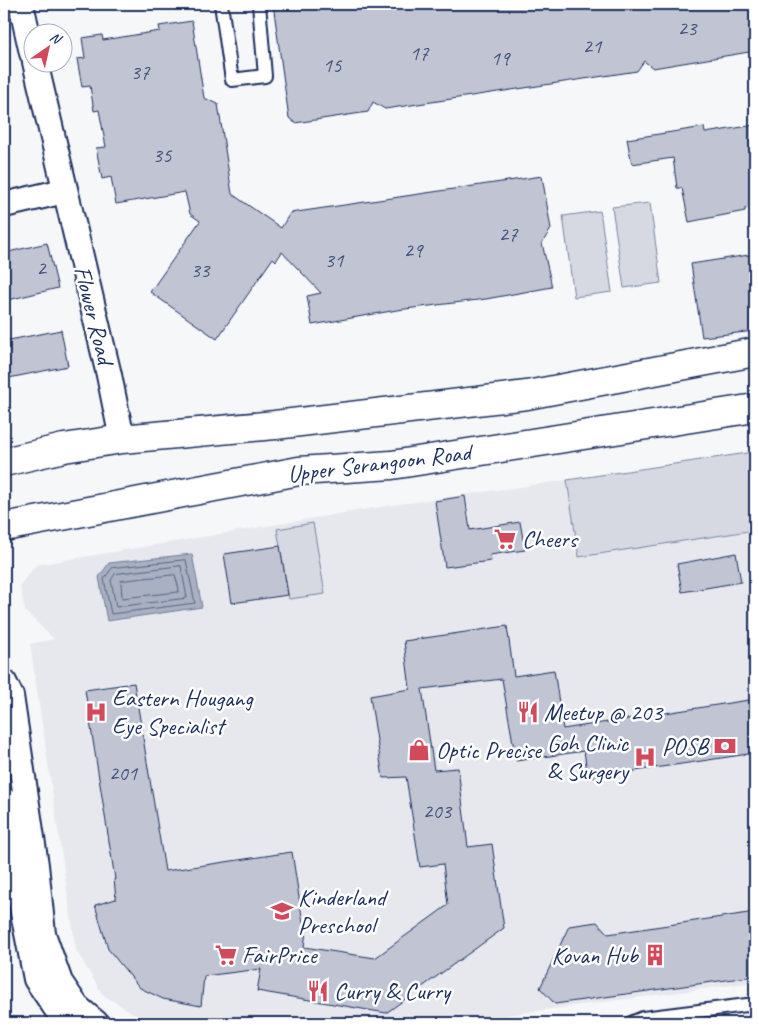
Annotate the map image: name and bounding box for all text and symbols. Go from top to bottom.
house number: 23 [678,15,698,41]
north arrow [22,22,72,72]
text: N [47,28,65,48]
house number: 21 [583,33,603,59]
house number: 17 [410,40,430,66]
house number: 19 [491,45,511,71]
house number: 15 [323,52,343,78]
house number: 37 [131,59,151,85]
house number: 35 [153,142,173,168]
house number: 27 [499,221,519,247]
house number: 29 [404,237,424,263]
house number: 31 [325,247,345,273]
house number: 2 [36,255,47,281]
house number: 33 [191,257,211,283]
street label: Flower Road [67,263,121,370]
street label: Upper Serangoon Road [286,436,476,489]
place label: Cheers [522,524,579,554]
supermarket icon: Cheers [492,526,518,552]
place label: Eastern Hougang Eye Specialist [112,683,254,741]
place label: Meetup @ 203 [544,697,664,727]
hospital icon: Eastern Hougang Eye Specialist [83,699,109,725]
restaurant icon: Meetup @ 203 [515,699,541,725]
place label: Goh Clinic & Surgery [547,728,630,786]
place label: POSB [662,731,710,761]
bank icon: POSB [712,733,738,759]
place label: Optic Precise [436,735,543,765]
shop icon: Optic Precise [406,737,432,763]
hospital icon: Goh Clinic & Surgery [632,744,658,770]
house number: 201 [109,760,139,786]
house number: 203 [423,798,453,824]
place label: Kinderland Preschool [298,882,389,940]
school or university icon: Kinderland Preschool [269,898,295,924]
place label: FairPrice [242,940,319,970]
place label: Kovan Hub [552,940,640,970]
supermarket icon: FairPrice [213,942,239,968]
building icon: Kovan Hub [642,942,668,968]
place label: Curry & Curry [334,976,452,1006]
restaurant icon: Curry & Curry [305,978,331,1004]

